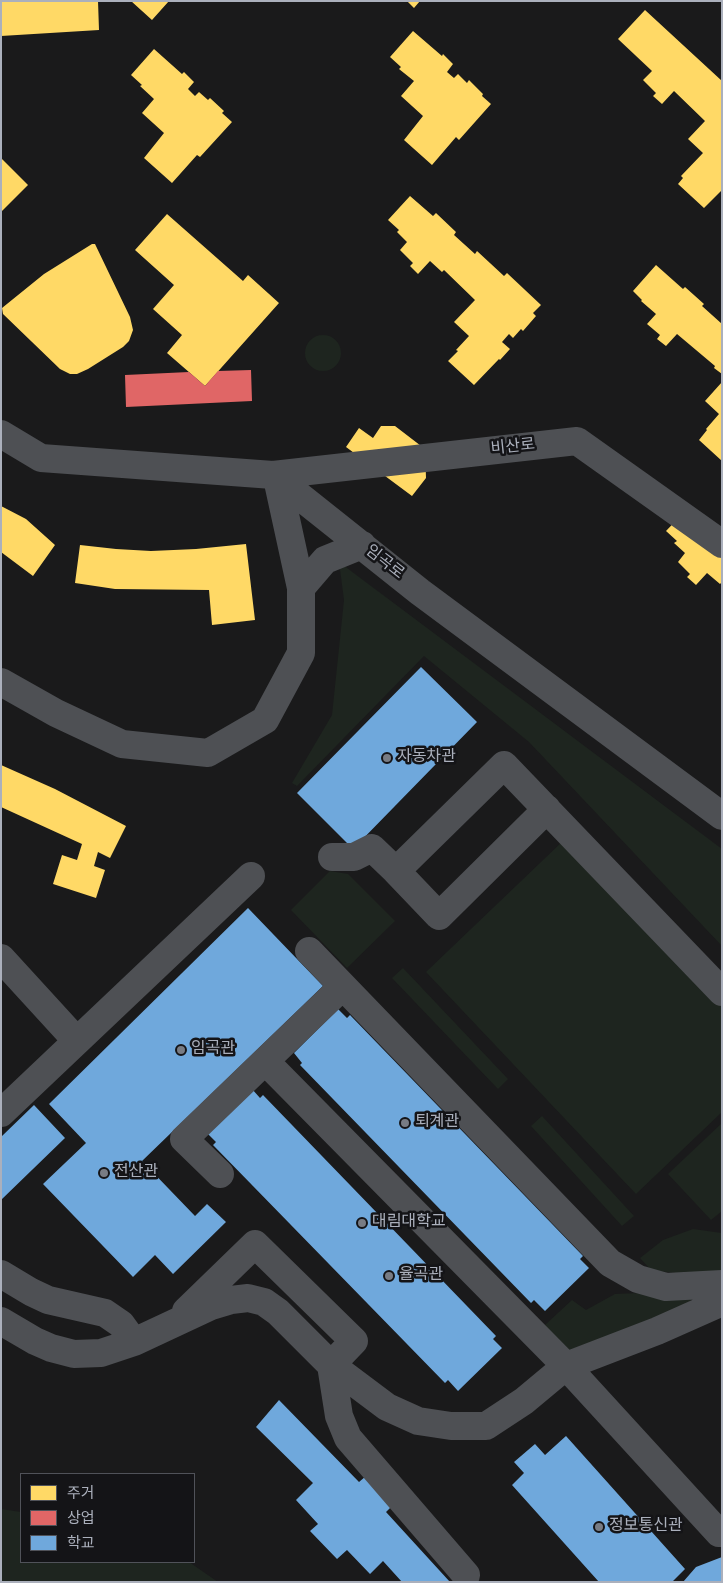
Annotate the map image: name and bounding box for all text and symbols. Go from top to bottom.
street label: 비산로 [490,436,536,460]
street label: 임곡로 [361,542,407,584]
place label: 자동차관 [397,748,456,768]
marker: 자동차관 [381,752,393,764]
place label: 임곡관 [191,1040,235,1060]
marker: 임곡관 [175,1044,187,1056]
place label: 퇴계관 [415,1113,459,1133]
marker: 퇴계관 [399,1117,411,1129]
place label: 전산관 [114,1163,158,1183]
marker: 전산관 [98,1167,110,1179]
place label: 대림대학교 [372,1213,446,1233]
marker: 대림대학교 [356,1217,368,1229]
place label: 율곡관 [399,1266,443,1286]
marker: 율곡관 [383,1270,395,1282]
legend [20,1473,195,1563]
text: 주거 [67,1485,95,1504]
text: 상업 [67,1510,95,1529]
place label: 정보통신관 [609,1517,683,1537]
marker: 정보통신관 [593,1521,605,1533]
text: 학교 [67,1535,95,1554]

